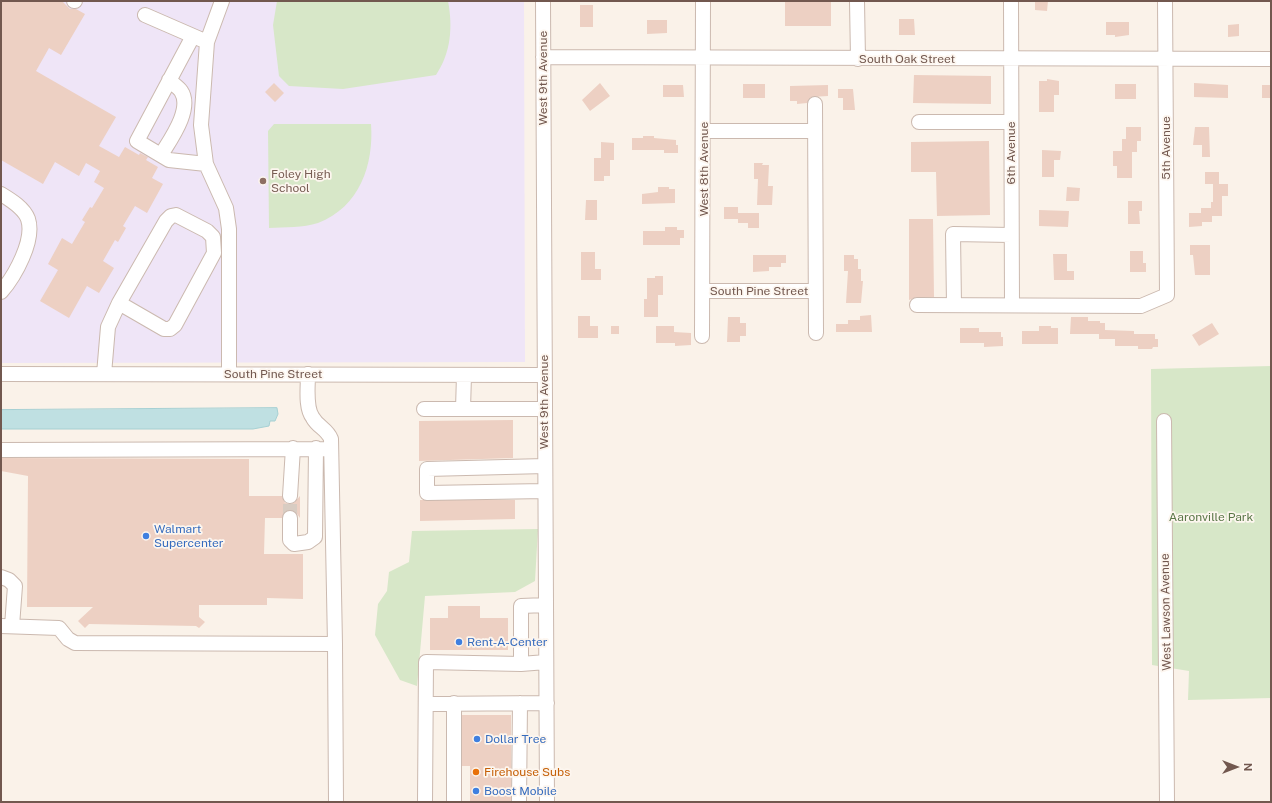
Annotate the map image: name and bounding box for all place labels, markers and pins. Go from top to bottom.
place label: Foley High School [271,167,331,195]
marker: Foley High School [258,176,268,186]
place label: Walmart Supercenter [154,522,224,550]
marker: Walmart Supercenter [141,531,151,541]
place label: Rent-A-Center [467,635,547,649]
marker: Rent-A-Center [454,637,464,647]
place label: Dollar Tree [485,732,546,746]
marker: Dollar Tree [472,734,482,744]
place label: Firehouse Subs [484,765,570,779]
marker: Firehouse Subs [471,767,481,777]
place label: Boost Mobile [484,784,557,798]
marker: Boost Mobile [471,786,481,796]

